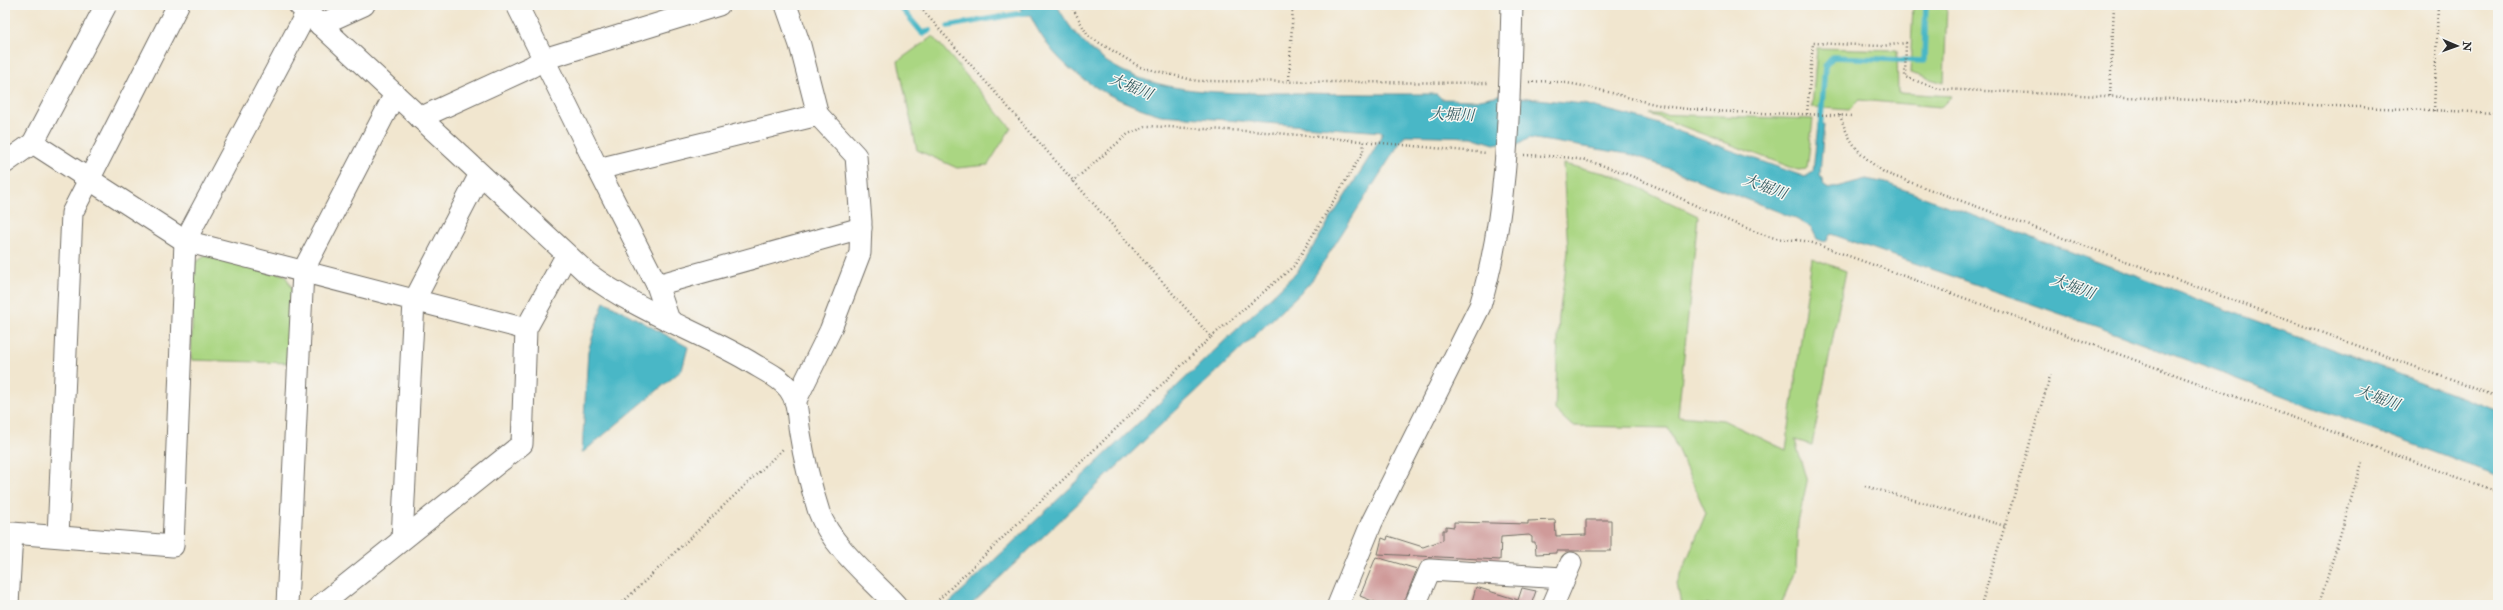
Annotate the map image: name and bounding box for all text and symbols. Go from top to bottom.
north arrow [2437,26,2477,66]
text: N [2460,40,2473,53]
water label: 大堀川 [1107,70,1157,105]
water label: 大堀川 [1429,105,1477,125]
water label: 大堀川 [1741,170,1791,204]
water label: 大堀川 [2049,270,2099,304]
water label: 大堀川 [2354,381,2404,415]

